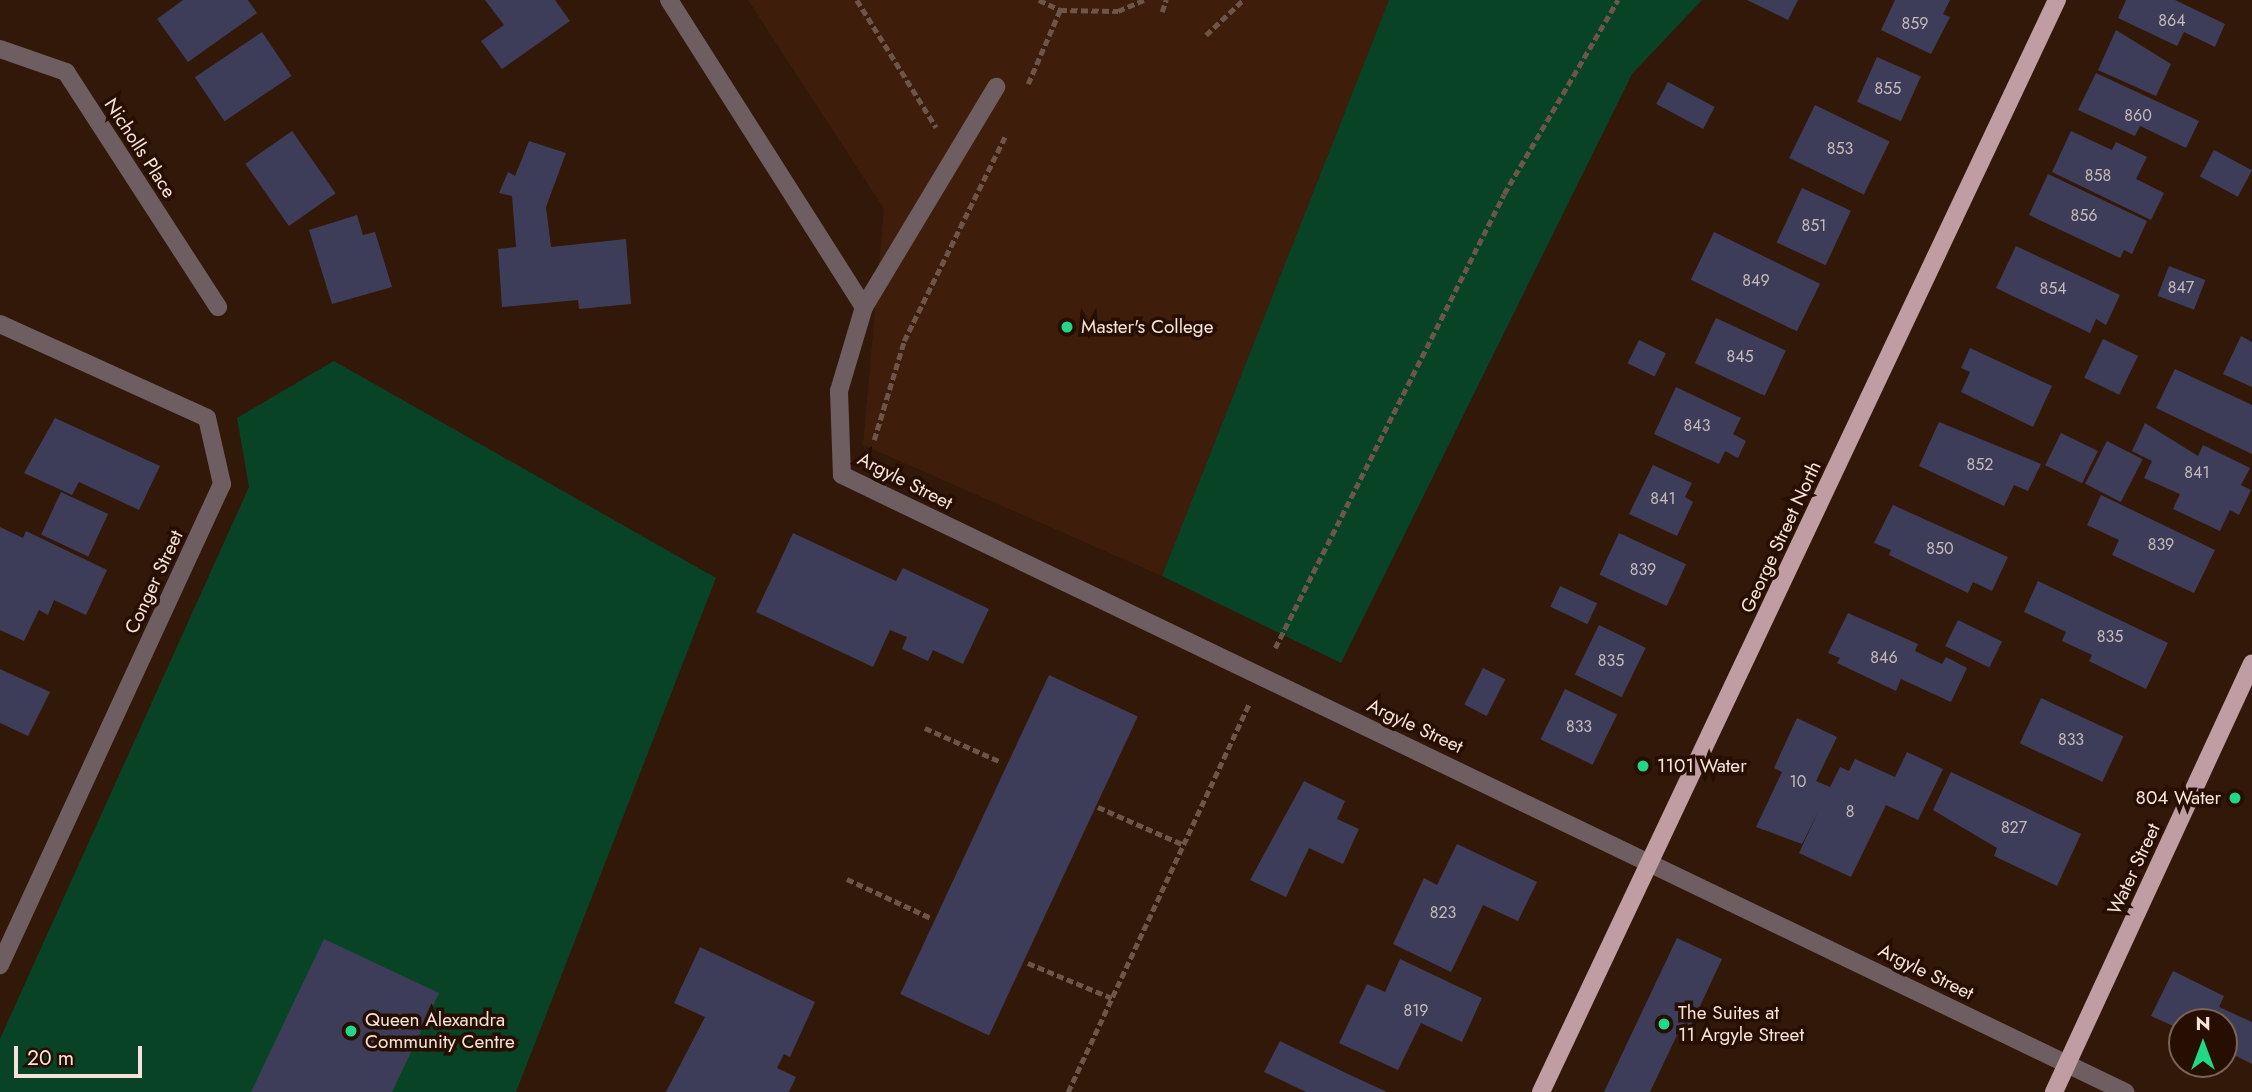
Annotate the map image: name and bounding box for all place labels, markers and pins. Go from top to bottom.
place label: Master's College [1081,316,1213,338]
marker: Master's College [1059,319,1075,335]
place label: 1101 Water [1657,755,1747,777]
marker: 1101 Water [1635,758,1651,774]
place label: 804 Water [2136,787,2221,809]
marker: 804 Water [2227,790,2243,806]
place label: The Suites at 11 Argyle Street [1678,1002,1804,1046]
place label: Queen Alexandra Community Centre [365,1009,515,1053]
marker: The Suites at 11 Argyle Street [1656,1016,1672,1032]
marker: Queen Alexandra Community Centre [343,1023,359,1039]

